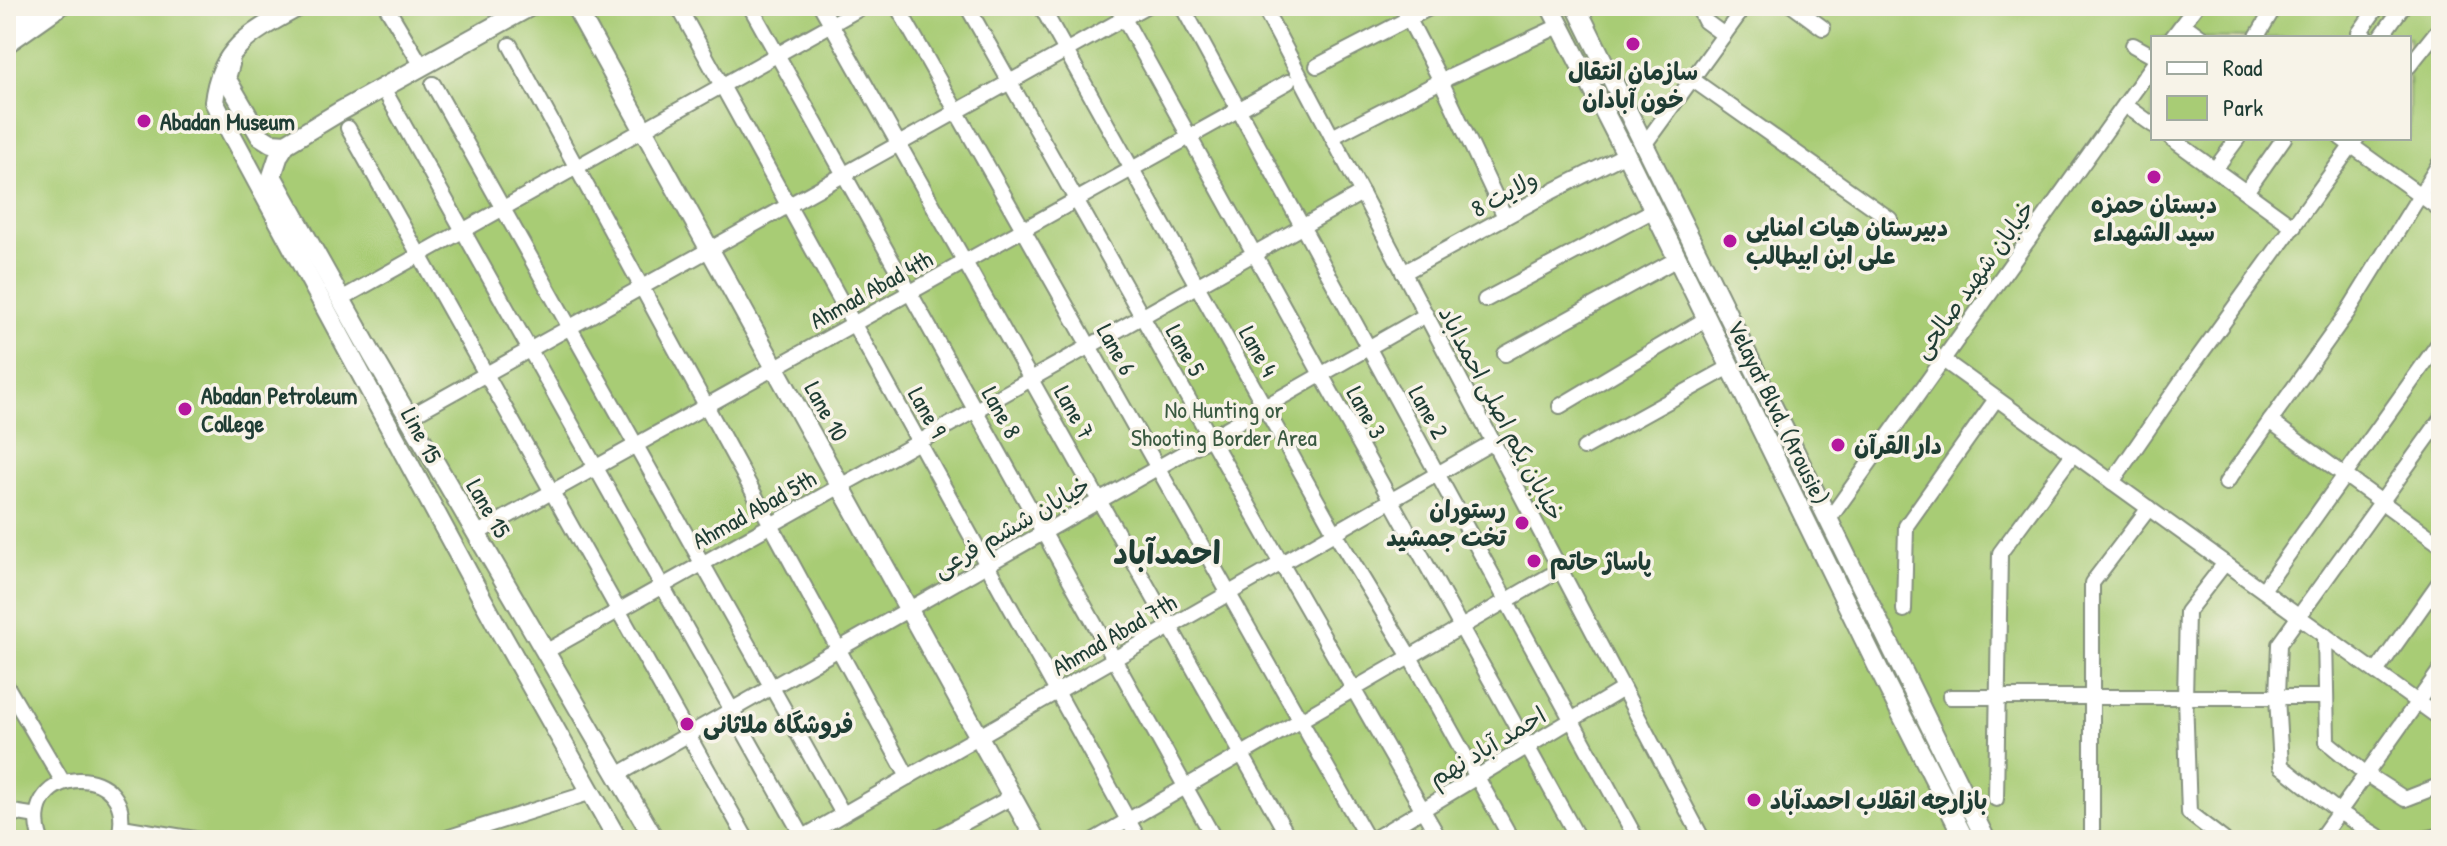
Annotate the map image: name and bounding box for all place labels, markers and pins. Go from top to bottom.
marker: سازمان انتقال خون آبادان [1624,35,1642,53]
place label: سازمان انتقال خون آبادان [1568,55,1698,115]
place label: Abadan Museum [160,105,295,137]
marker: Abadan Museum [135,112,153,130]
marker: دبستان حمزه سید الشهداء [2145,168,2163,186]
place label: دبستان حمزه سید الشهداء [2091,188,2217,248]
place label: دبیرستان هیات امنایی علی ابن ابیطالب [1746,211,1948,271]
marker: دبیرستان هیات امنایی علی ابن ابیطالب [1721,232,1739,250]
place label: Abadan Petroleum College [201,379,357,440]
marker: Abadan Petroleum College [176,400,194,418]
place label: دار القرآن [1854,429,1942,461]
marker: دار القرآن [1829,436,1847,454]
place label: رستوران تخت جمشید [1386,493,1507,553]
marker: رستوران تخت جمشید [1513,514,1531,532]
place label: پاساژ حاتم [1550,545,1651,580]
marker: پاساژ حاتم [1525,552,1543,570]
place label: فروشگاه ملاثانی [703,708,853,740]
marker: فروشگاه ملاثانی [678,715,696,733]
place label: بازارچه انقلاب احمدآباد [1770,784,1987,816]
marker: بازارچه انقلاب احمدآباد [1745,791,1763,809]

